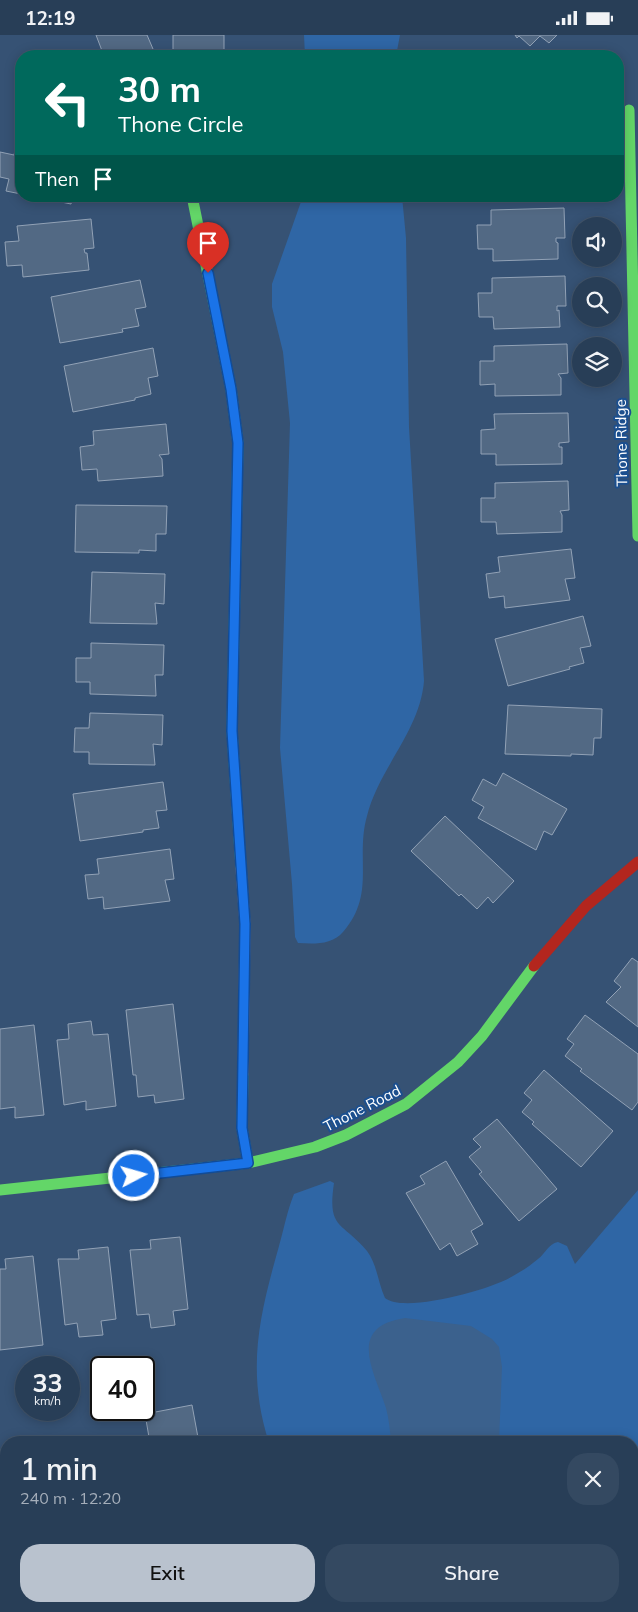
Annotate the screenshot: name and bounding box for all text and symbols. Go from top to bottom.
text: 12:19 [25,6,75,30]
text: 30 m [118,67,201,111]
icon: left [35,70,100,135]
text: Thone Circle [118,110,244,138]
icon: arrive [89,165,117,193]
text: Then [35,167,79,191]
map controls [572,217,622,387]
button: sound [572,217,622,267]
pin [187,222,229,273]
icon: arrive [194,229,222,257]
button: search [572,277,622,327]
button: layers [572,337,622,387]
street label: Thone Ridge [611,399,631,487]
street label: Thone Road [320,1080,404,1136]
position arrow [107,1149,159,1201]
speed limit sign: 40 [90,1356,155,1421]
text: 33 [32,1367,63,1398]
text: km/h [34,1393,61,1408]
text: 1 min [20,1450,98,1488]
button: close [567,1453,619,1505]
text: 240 m · 12:20 [20,1488,121,1508]
button: Exit [20,1544,315,1602]
button: Share [325,1544,619,1602]

